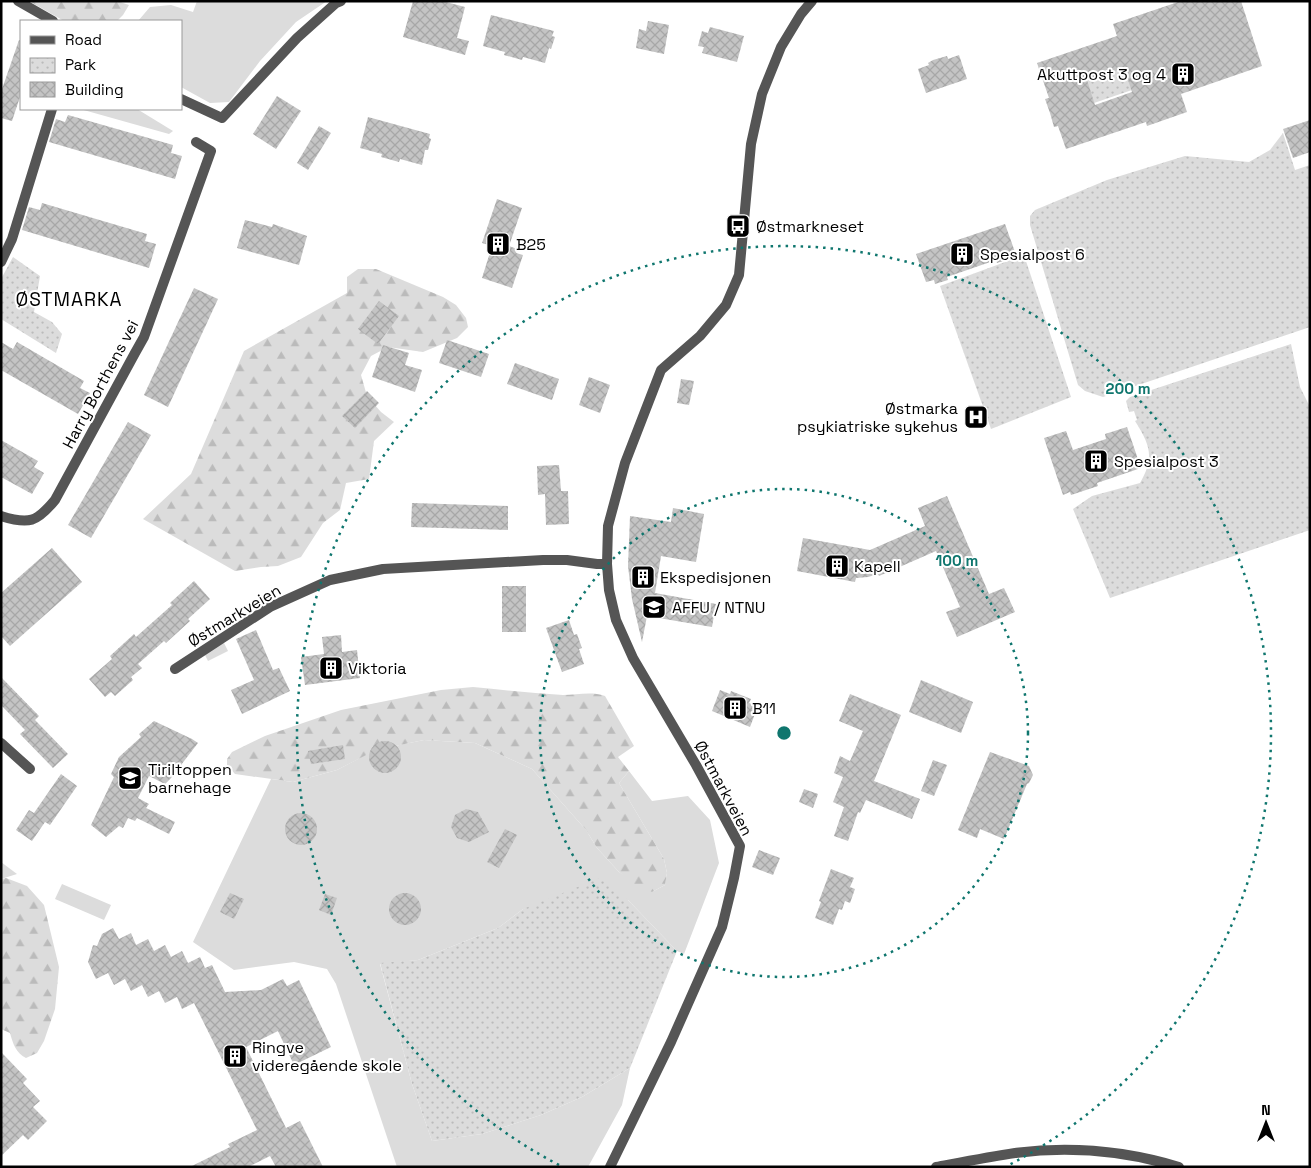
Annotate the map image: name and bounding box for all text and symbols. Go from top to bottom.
legend [20,20,182,110]
text: Road [65,30,102,49]
text: Park [65,55,96,74]
building icon: Akuttpost 3 og 4 [1170,61,1196,87]
place label: Akuttpost 3 og 4 [1037,64,1166,85]
text: Building [65,80,124,99]
bus stop icon: Østmarkneset [725,213,751,239]
place label: Østmarkneset [756,216,864,237]
building icon: B25 [485,231,511,257]
place label: B25 [516,234,546,255]
building icon: Spesialpost 6 [949,241,975,267]
place label: Spesialpost 6 [980,244,1085,265]
district label: ØSTMARKA [16,287,122,312]
street label: Harry Borthens vei [58,316,143,452]
text: 200 m [1106,379,1150,398]
place label: Østmarka psykiatriske sykehus [797,398,958,437]
hospital icon: Østmarka psykiatriske sykehus [963,404,989,430]
building icon: Spesialpost 3 [1083,448,1109,474]
place label: Spesialpost 3 [1114,451,1219,472]
text: 100 m [936,551,978,570]
building icon: Kapell [824,553,850,579]
place label: Kapell [854,556,901,577]
building icon: Ekspedisjonen [630,564,656,590]
place label: Ekspedisjonen [660,567,771,588]
street label: Østmarkveien [184,579,285,651]
school or university icon: AFFU / NTNU [641,594,667,620]
place label: AFFU / NTNU [672,597,765,618]
building icon: Viktoria [318,655,344,681]
place label: Viktoria [348,658,407,679]
building icon: B11 [722,695,748,721]
place label: B11 [752,698,776,719]
centre of rings [775,724,793,742]
street label: Østmarkveien [690,737,757,839]
place label: Tiriltoppen barnehage [148,759,232,798]
school or university icon: Tiriltoppen barnehage [117,765,143,791]
place label: Ringve videregående skole [252,1037,402,1076]
building icon: Ringve videregående skole [222,1043,248,1069]
north arrow [1241,1098,1291,1148]
text: N [1261,1101,1271,1119]

